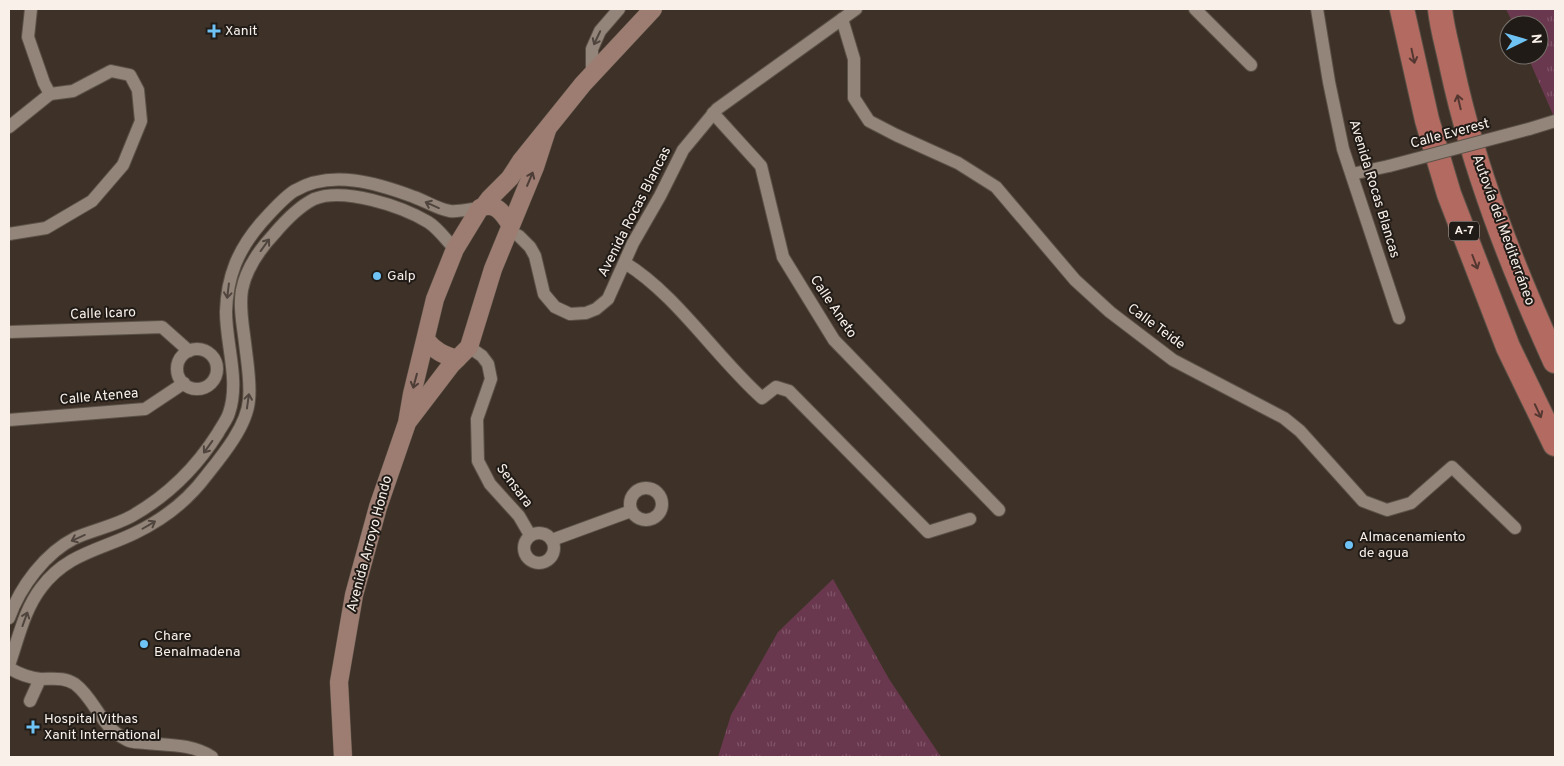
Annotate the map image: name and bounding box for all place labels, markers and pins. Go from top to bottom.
place label: Xanit [225,23,258,40]
marker: Xanit [207,24,221,38]
place label: Galp [387,268,416,285]
marker: Galp [371,270,383,282]
place label: Almacenamiento de agua [1359,529,1466,562]
marker: Almacenamiento de agua [1343,539,1355,551]
place label: Chare Benalmadena [154,628,240,661]
marker: Chare Benalmadena [138,638,150,650]
place label: Hospital Vithas Xanit International [44,711,160,744]
marker: Hospital Vithas Xanit International [26,720,40,734]

